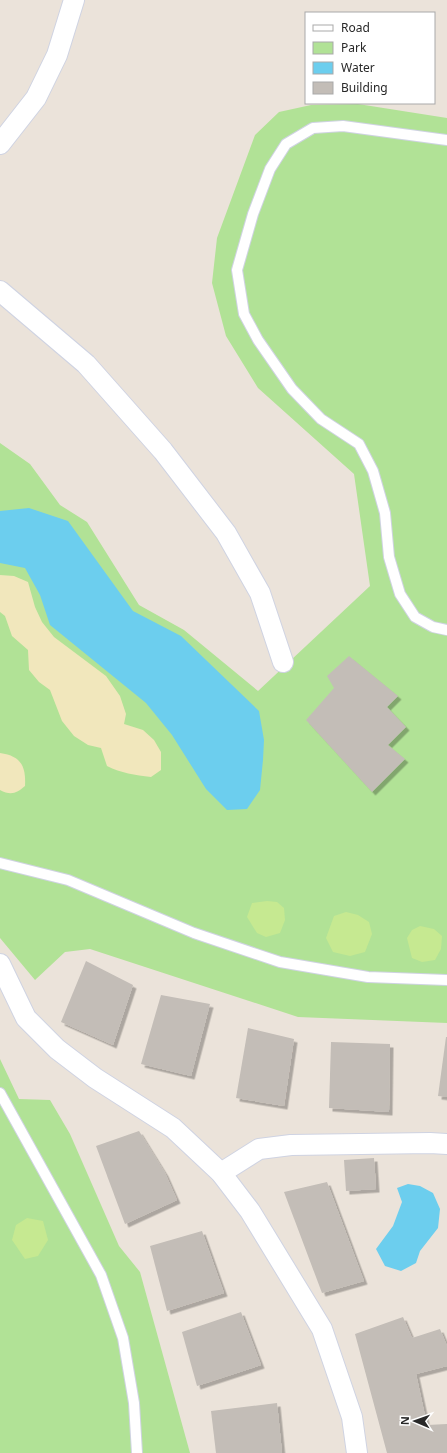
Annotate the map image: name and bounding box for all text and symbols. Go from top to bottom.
legend [305,12,435,104]
text: Road [341,19,370,36]
text: Park [341,39,367,56]
text: Water [341,59,375,76]
text: Building [341,79,388,96]
north arrow [395,1401,435,1441]
text: N [397,1416,412,1425]

